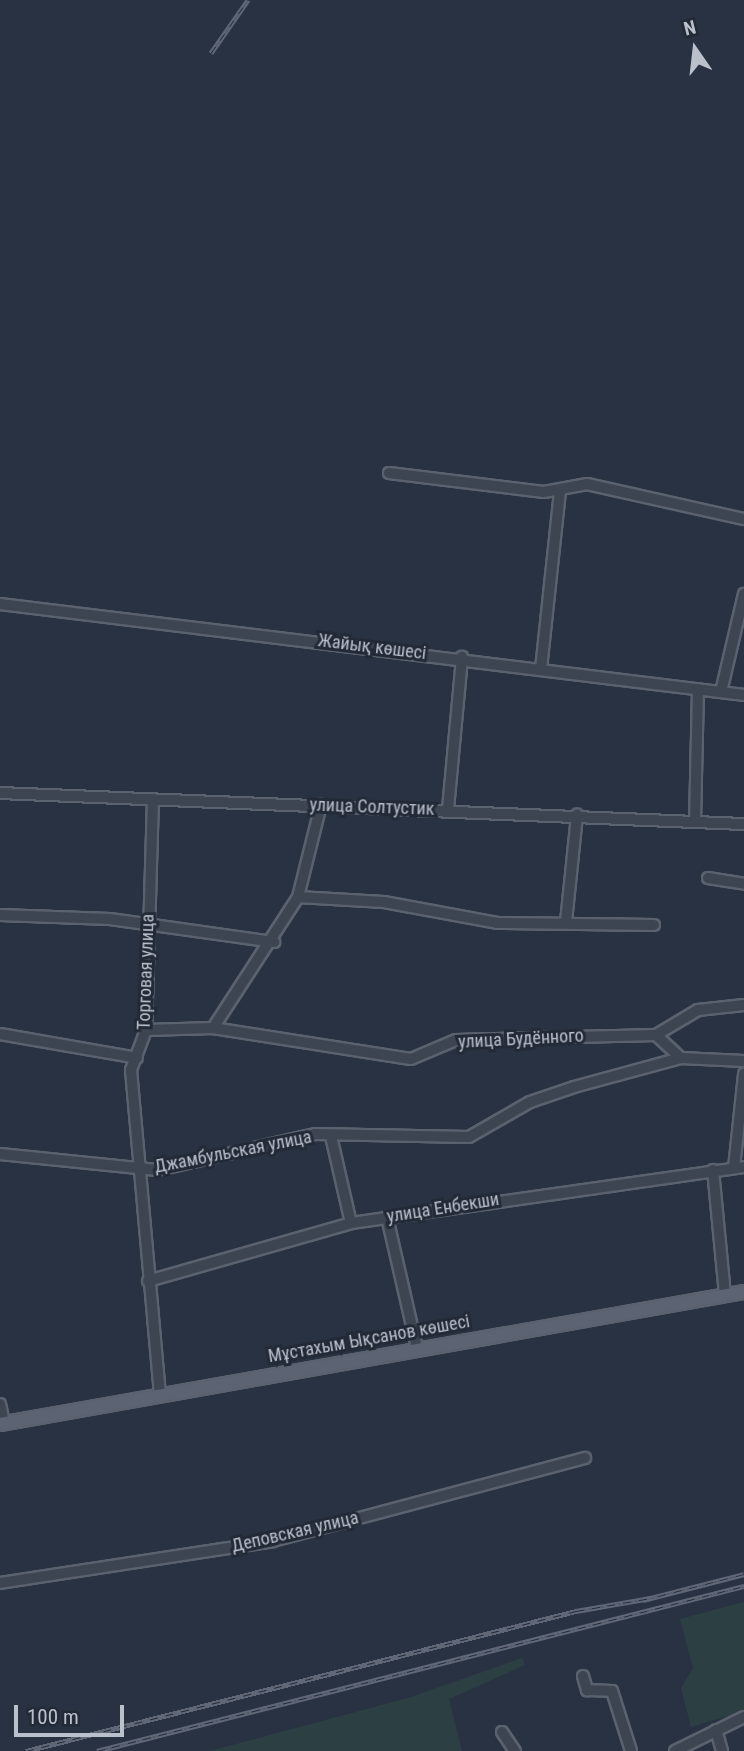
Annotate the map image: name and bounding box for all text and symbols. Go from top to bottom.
north arrow [660,14,730,84]
text: N [681,16,698,41]
street label: Жайық көшесі [317,630,427,664]
street label: улица Солтустик [309,794,435,820]
street label: Торговая улица [133,914,159,1030]
street label: улица Будённого [458,1025,584,1053]
street label: Джамбульская улица [153,1126,313,1178]
street label: улица Енбекши [385,1188,501,1228]
street label: Мұстахым Ықсанов көшесі [267,1311,471,1367]
street label: Деповская улица [229,1507,361,1557]
scale bar [18,1692,128,1736]
text: 100 m [27,1705,79,1729]

